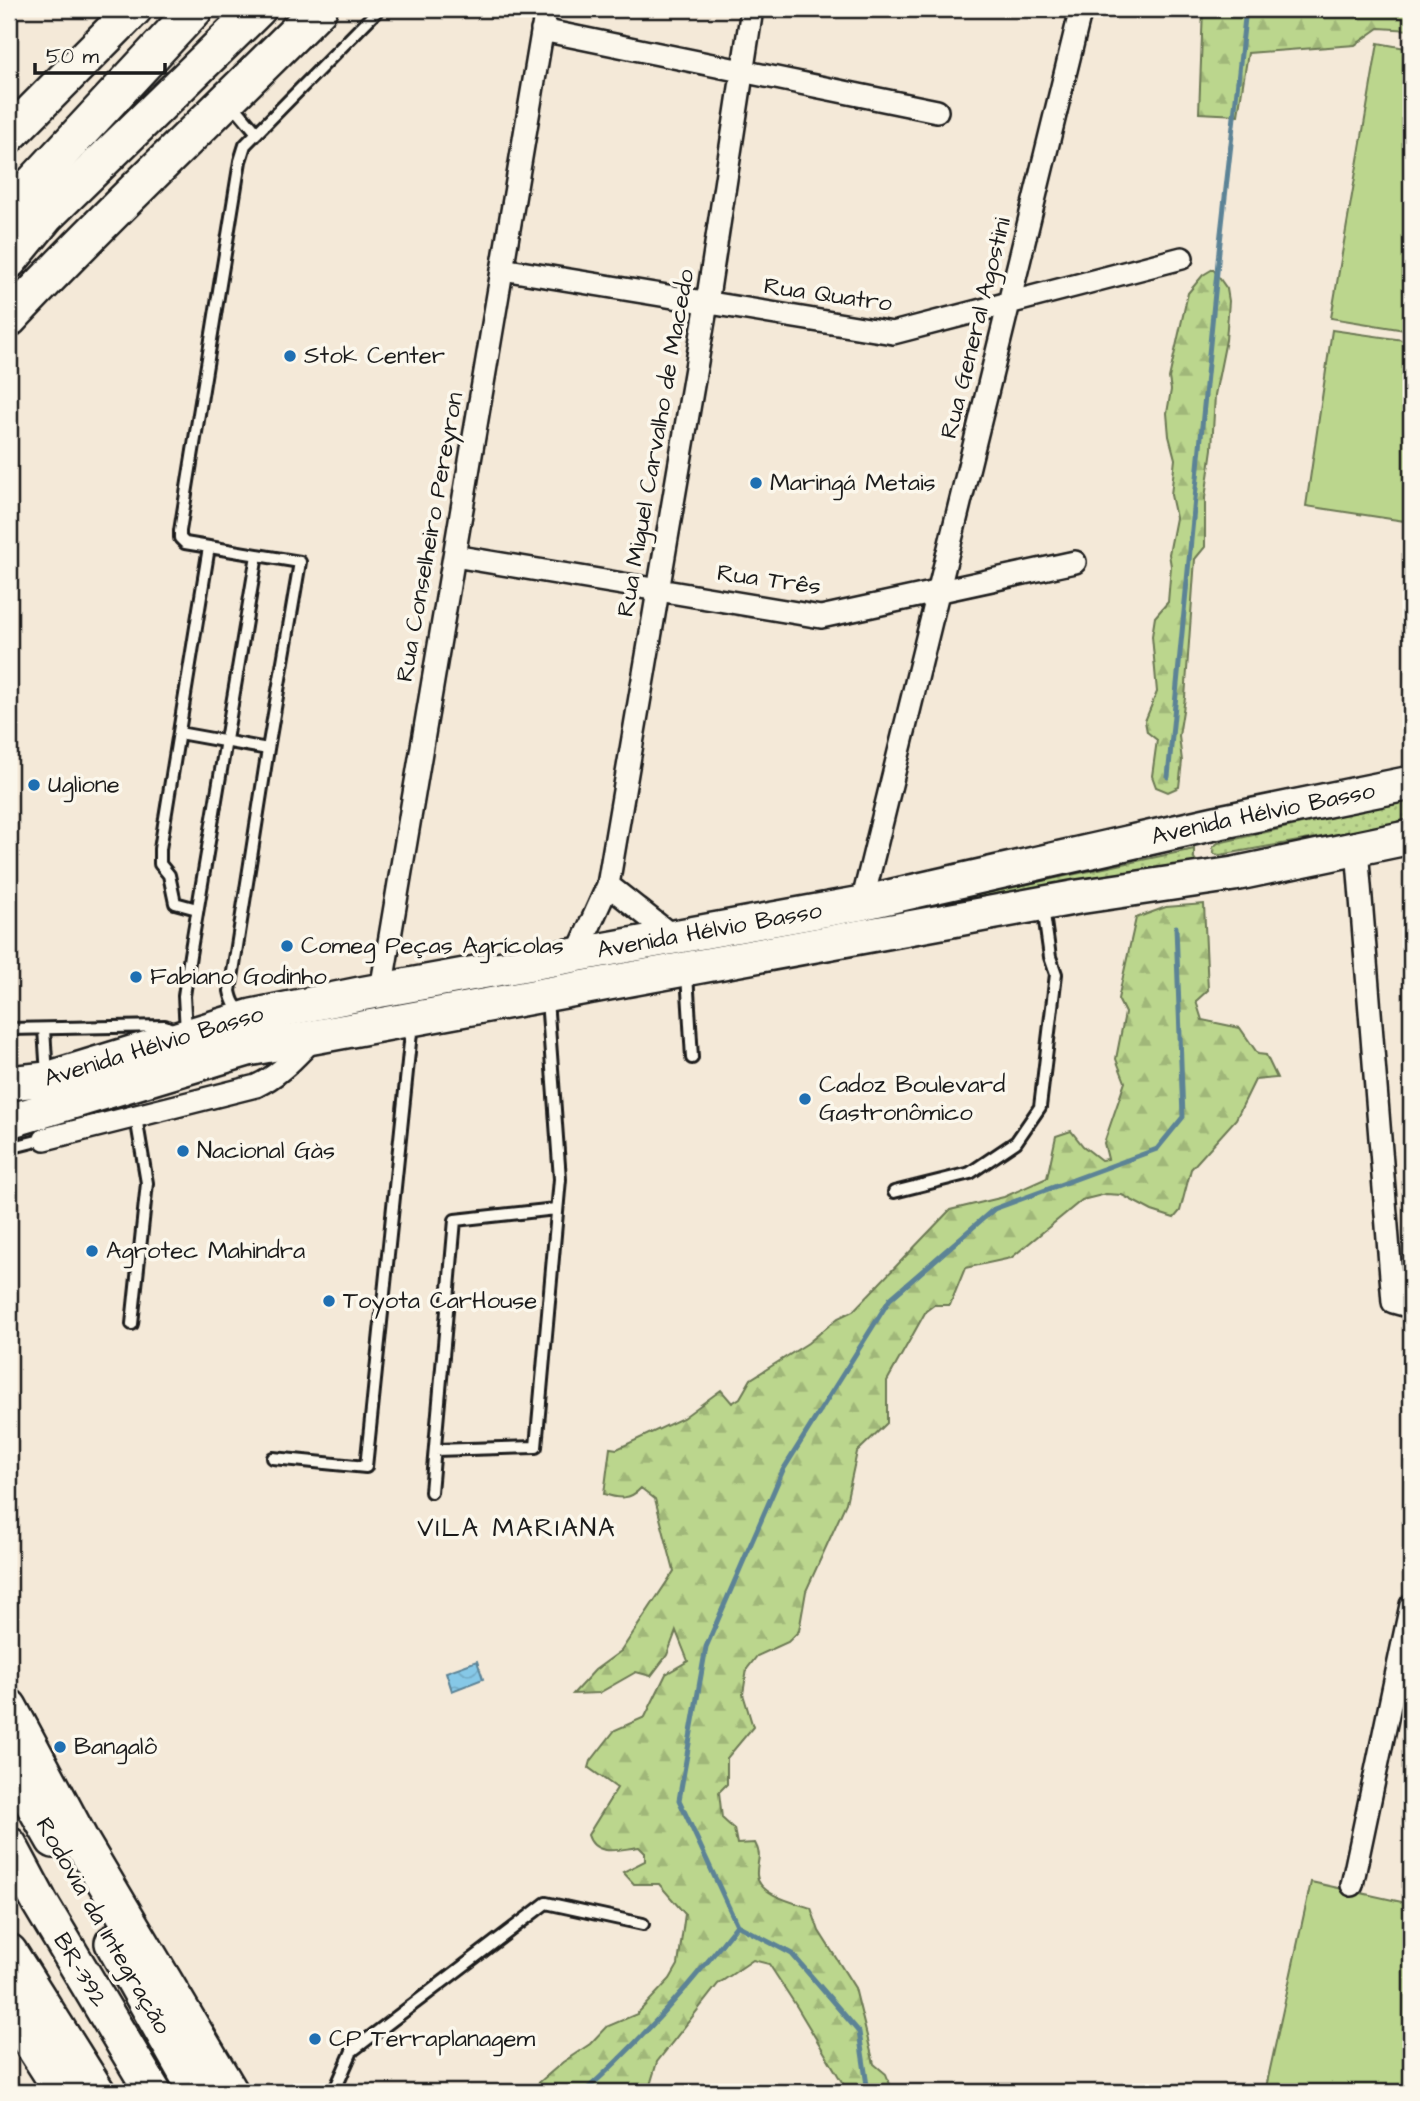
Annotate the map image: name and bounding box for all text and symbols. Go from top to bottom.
scale bar [35,32,164,76]
text: 50 m [46,42,100,71]
street label: Rua General Agostini [932,214,1021,442]
street label: Rua Miguel Carvalho de Macedo [609,266,704,620]
street label: Rua Quatro [762,269,895,321]
place label: Stok Center [304,339,445,373]
marker: Stok Center [282,348,298,364]
street label: Rua Conselheiro Pereyron [388,389,473,685]
place label: Maringá Metais [770,466,936,501]
marker: Maringá Metais [748,475,764,491]
street label: Rua Três [715,556,823,604]
place label: Uglione [48,768,120,803]
street label: Avenida Hélvio Basso [1148,774,1379,854]
marker: Uglione [26,777,42,793]
street label: Avenida Hélvio Basso [594,894,825,968]
place label: Comeg Peças Agrícolas [301,929,564,964]
marker: Comeg Peças Agrícolas [279,938,295,954]
place label: Fabiano Godinho [150,960,327,994]
marker: Fabiano Godinho [128,969,144,985]
street label: Avenida Hélvio Basso [40,997,267,1096]
place label: Cadoz Boulevard Gastronômico [819,1068,1005,1130]
marker: Cadoz Boulevard Gastronômico [797,1091,813,1107]
place label: Nacional Gàs [197,1134,335,1168]
marker: Nacional Gàs [175,1143,191,1159]
place label: Agrotec Mahindra [106,1234,305,1269]
marker: Agrotec Mahindra [84,1243,100,1259]
place label: Toyota CarHouse [343,1284,537,1319]
marker: Toyota CarHouse [321,1293,337,1309]
district label: VILA MARIANA [417,1510,617,1546]
place label: Bangalô [74,1730,158,1765]
marker: Bangalô [52,1739,68,1755]
street label: Rodovia da Integração [26,1811,179,2042]
street label: BR-392 [45,1927,116,2014]
place label: CP Terraplanagem [329,2022,535,2057]
marker: CP Terraplanagem [307,2031,323,2047]

